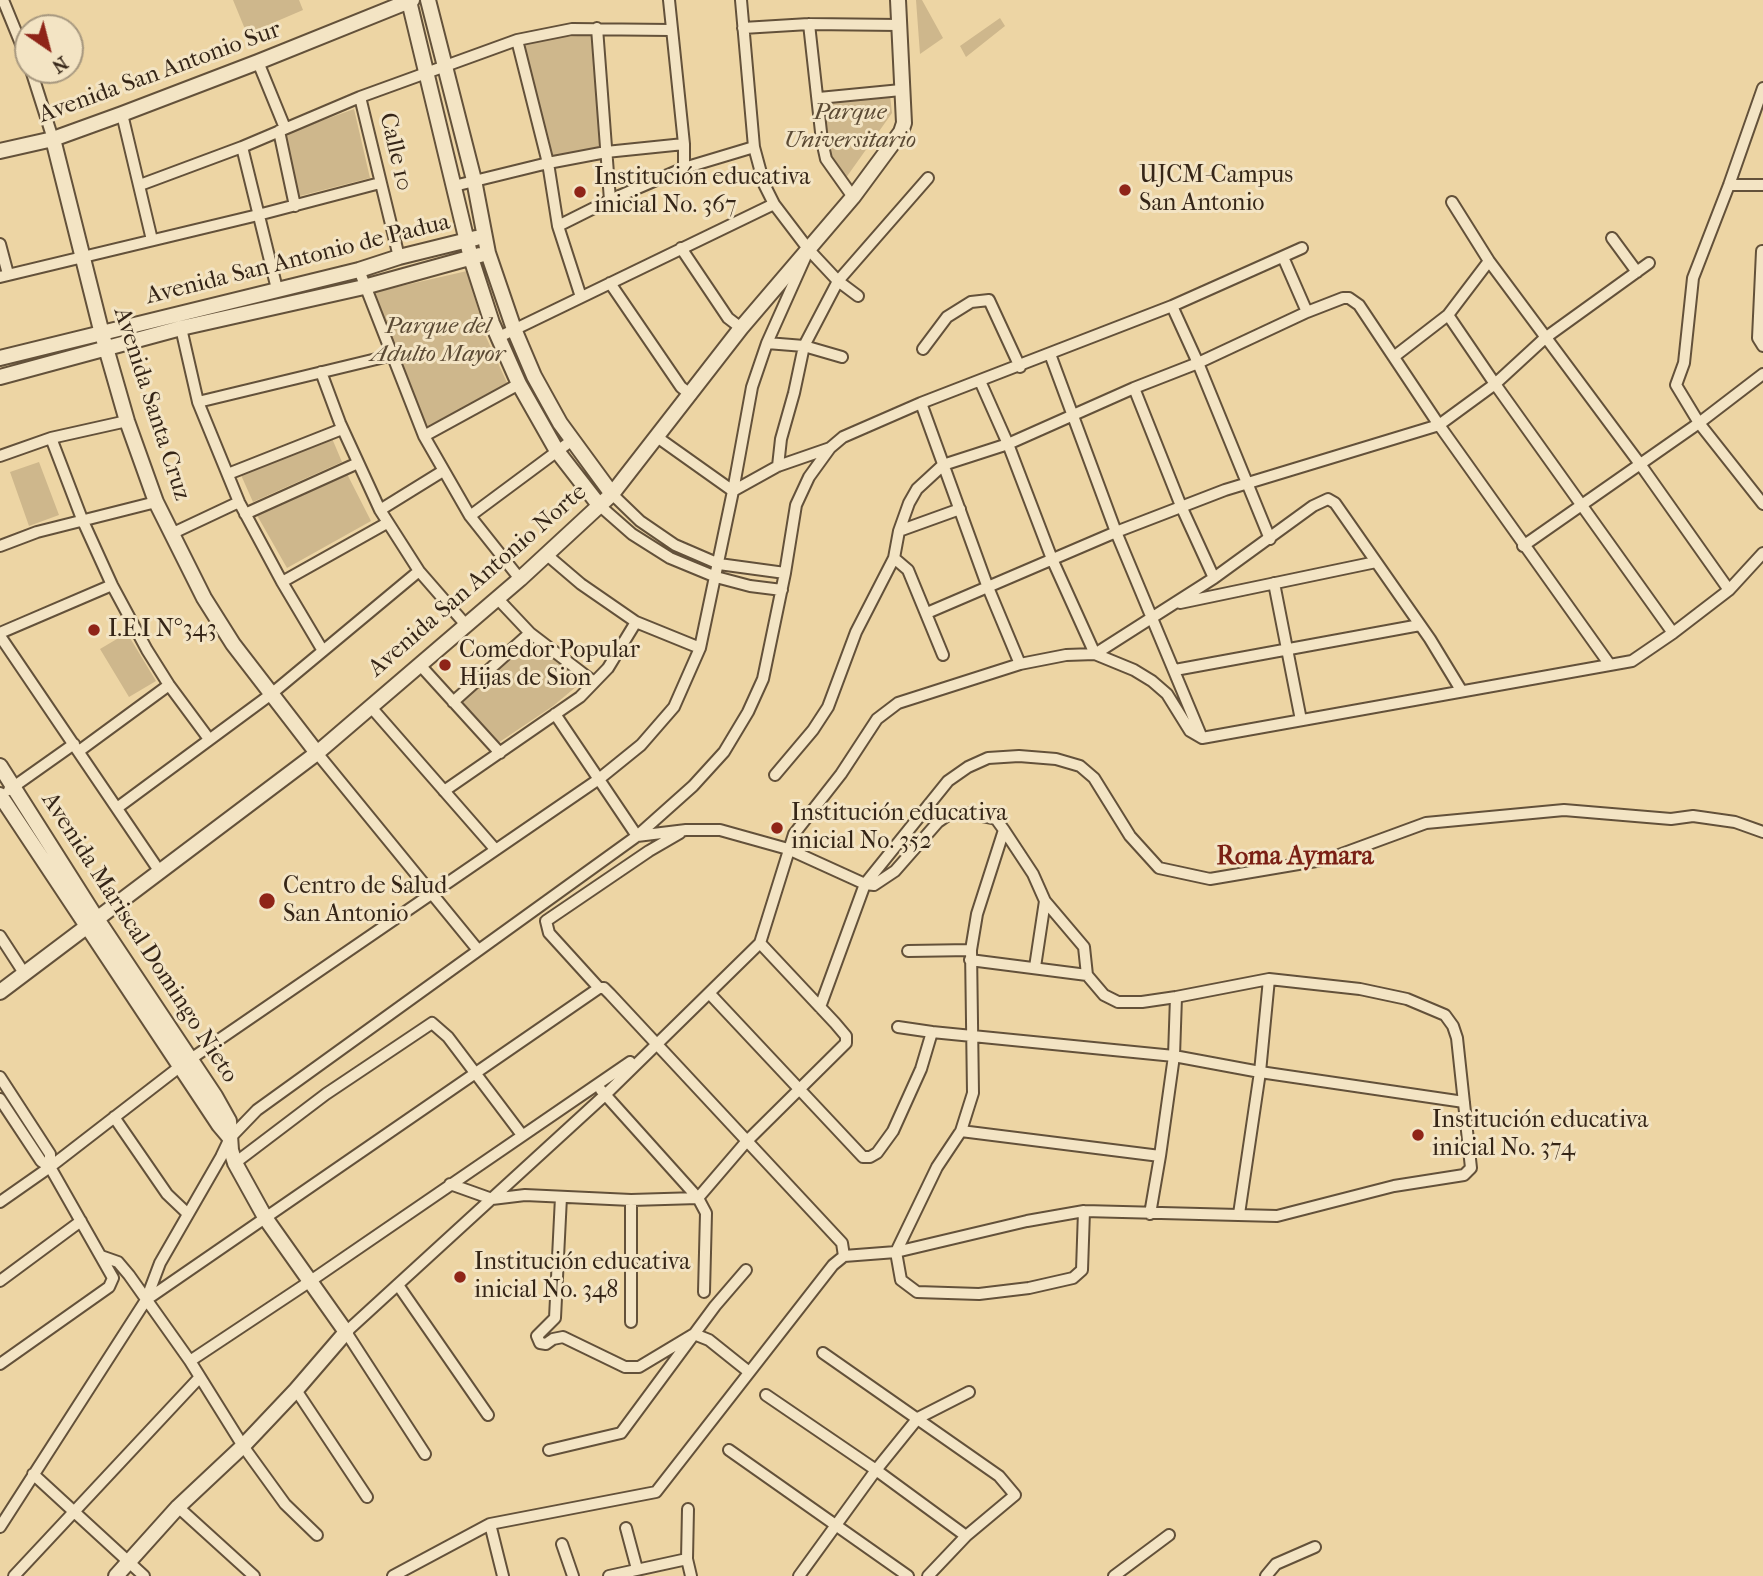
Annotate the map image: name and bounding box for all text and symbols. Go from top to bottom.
north arrow [14,14,84,84]
street label: Avenida San Antonio Sur [35,16,285,130]
text: N [48,51,72,78]
park label: Parque Universitario [784,99,916,155]
street label: Calle 10 [372,110,418,194]
place label: UJCM-Campus San Antonio [1139,162,1293,218]
place label: Institución educativa inicial No. 367 [594,164,810,220]
marker: UJCM-Campus San Antonio [1117,182,1133,198]
marker: Institución educativa inicial No. 367 [572,184,588,200]
street label: Avenida San Antonio de Padua [143,208,453,312]
street label: Avenida Santa Cruz [106,304,196,504]
park label: Parque del Adulto Mayor [371,313,505,369]
street label: Avenida San Antonio Norte [363,478,593,684]
place label: I.E.I N°343 [108,616,217,644]
marker: I.E.I N°343 [86,622,102,638]
place label: Comedor Popular Hijas de Sion [459,637,640,693]
marker: Comedor Popular Hijas de Sion [437,657,453,673]
street label: Avenida Mariscal Domingo Nieto [34,787,244,1089]
place label: Institución educativa inicial No. 352 [791,800,1007,856]
marker: Institución educativa inicial No. 352 [769,820,785,836]
district label: Roma Aymara [1216,842,1374,874]
place label: Centro de Salud San Antonio [283,873,447,929]
marker: Centro de Salud San Antonio [257,891,277,911]
place label: Institución educativa inicial No. 374 [1432,1107,1648,1163]
marker: Institución educativa inicial No. 374 [1410,1127,1426,1143]
place label: Institución educativa inicial No. 348 [474,1249,690,1305]
marker: Institución educativa inicial No. 348 [452,1269,468,1285]

